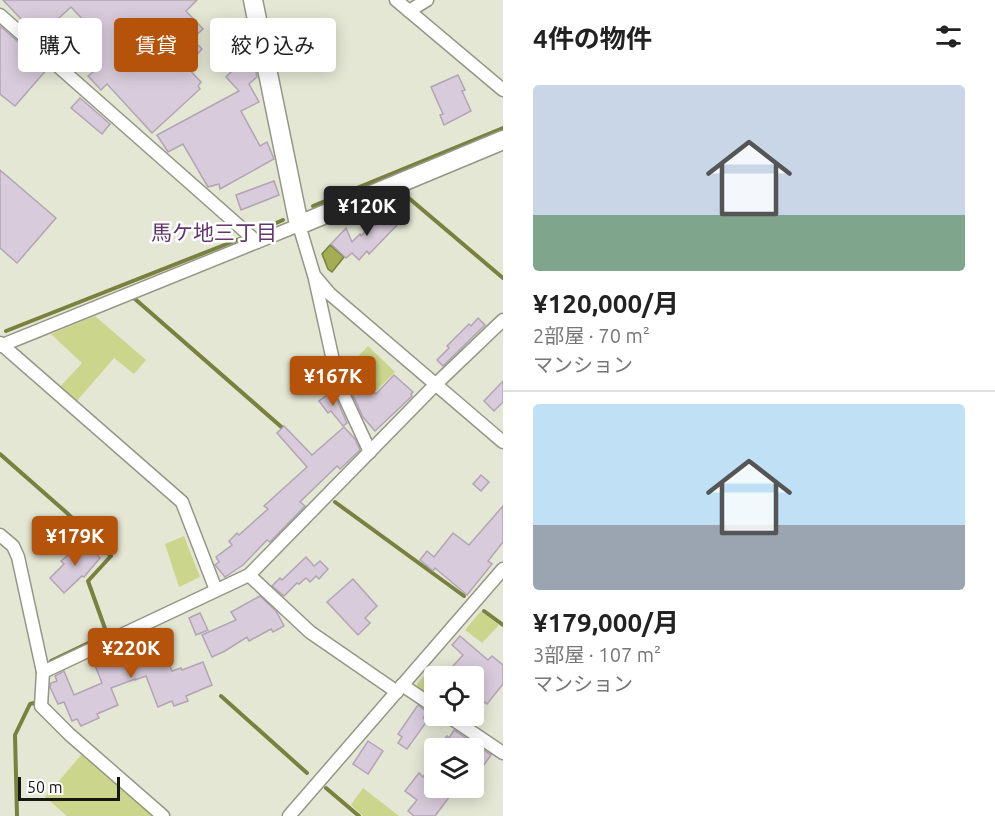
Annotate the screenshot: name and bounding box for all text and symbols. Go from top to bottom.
chip: 購入 [18,18,102,72]
chip: 賃貸 [114,18,198,72]
chip: 絞り込み [210,18,336,72]
icon: filters [932,20,965,53]
text: 4件の物件 [533,24,652,53]
icon: home [695,124,803,232]
pin: ¥120K [325,186,409,237]
text: ¥120K [338,194,396,217]
district label: 馬ケ地三丁目 [151,220,277,244]
text: ¥120,000/月 [533,289,679,318]
text: 2部屋 · 70 m² [533,324,650,347]
text: マンション [533,353,633,376]
pin: ¥167K [291,356,375,407]
text: ¥167K [304,364,362,387]
icon: home [695,443,803,551]
pin: ¥179K [33,516,117,567]
text: ¥179K [46,524,104,547]
text: ¥179,000/月 [533,608,679,637]
pin: ¥220K [89,628,173,679]
text: ¥220K [102,636,160,659]
text: 3部屋 · 107 m² [533,643,661,666]
map controls [424,666,484,798]
button: locate [424,666,484,726]
text: マンション [533,672,633,695]
button: layers [424,738,484,798]
scale bar [18,774,120,802]
text: 50 m [27,778,63,796]

